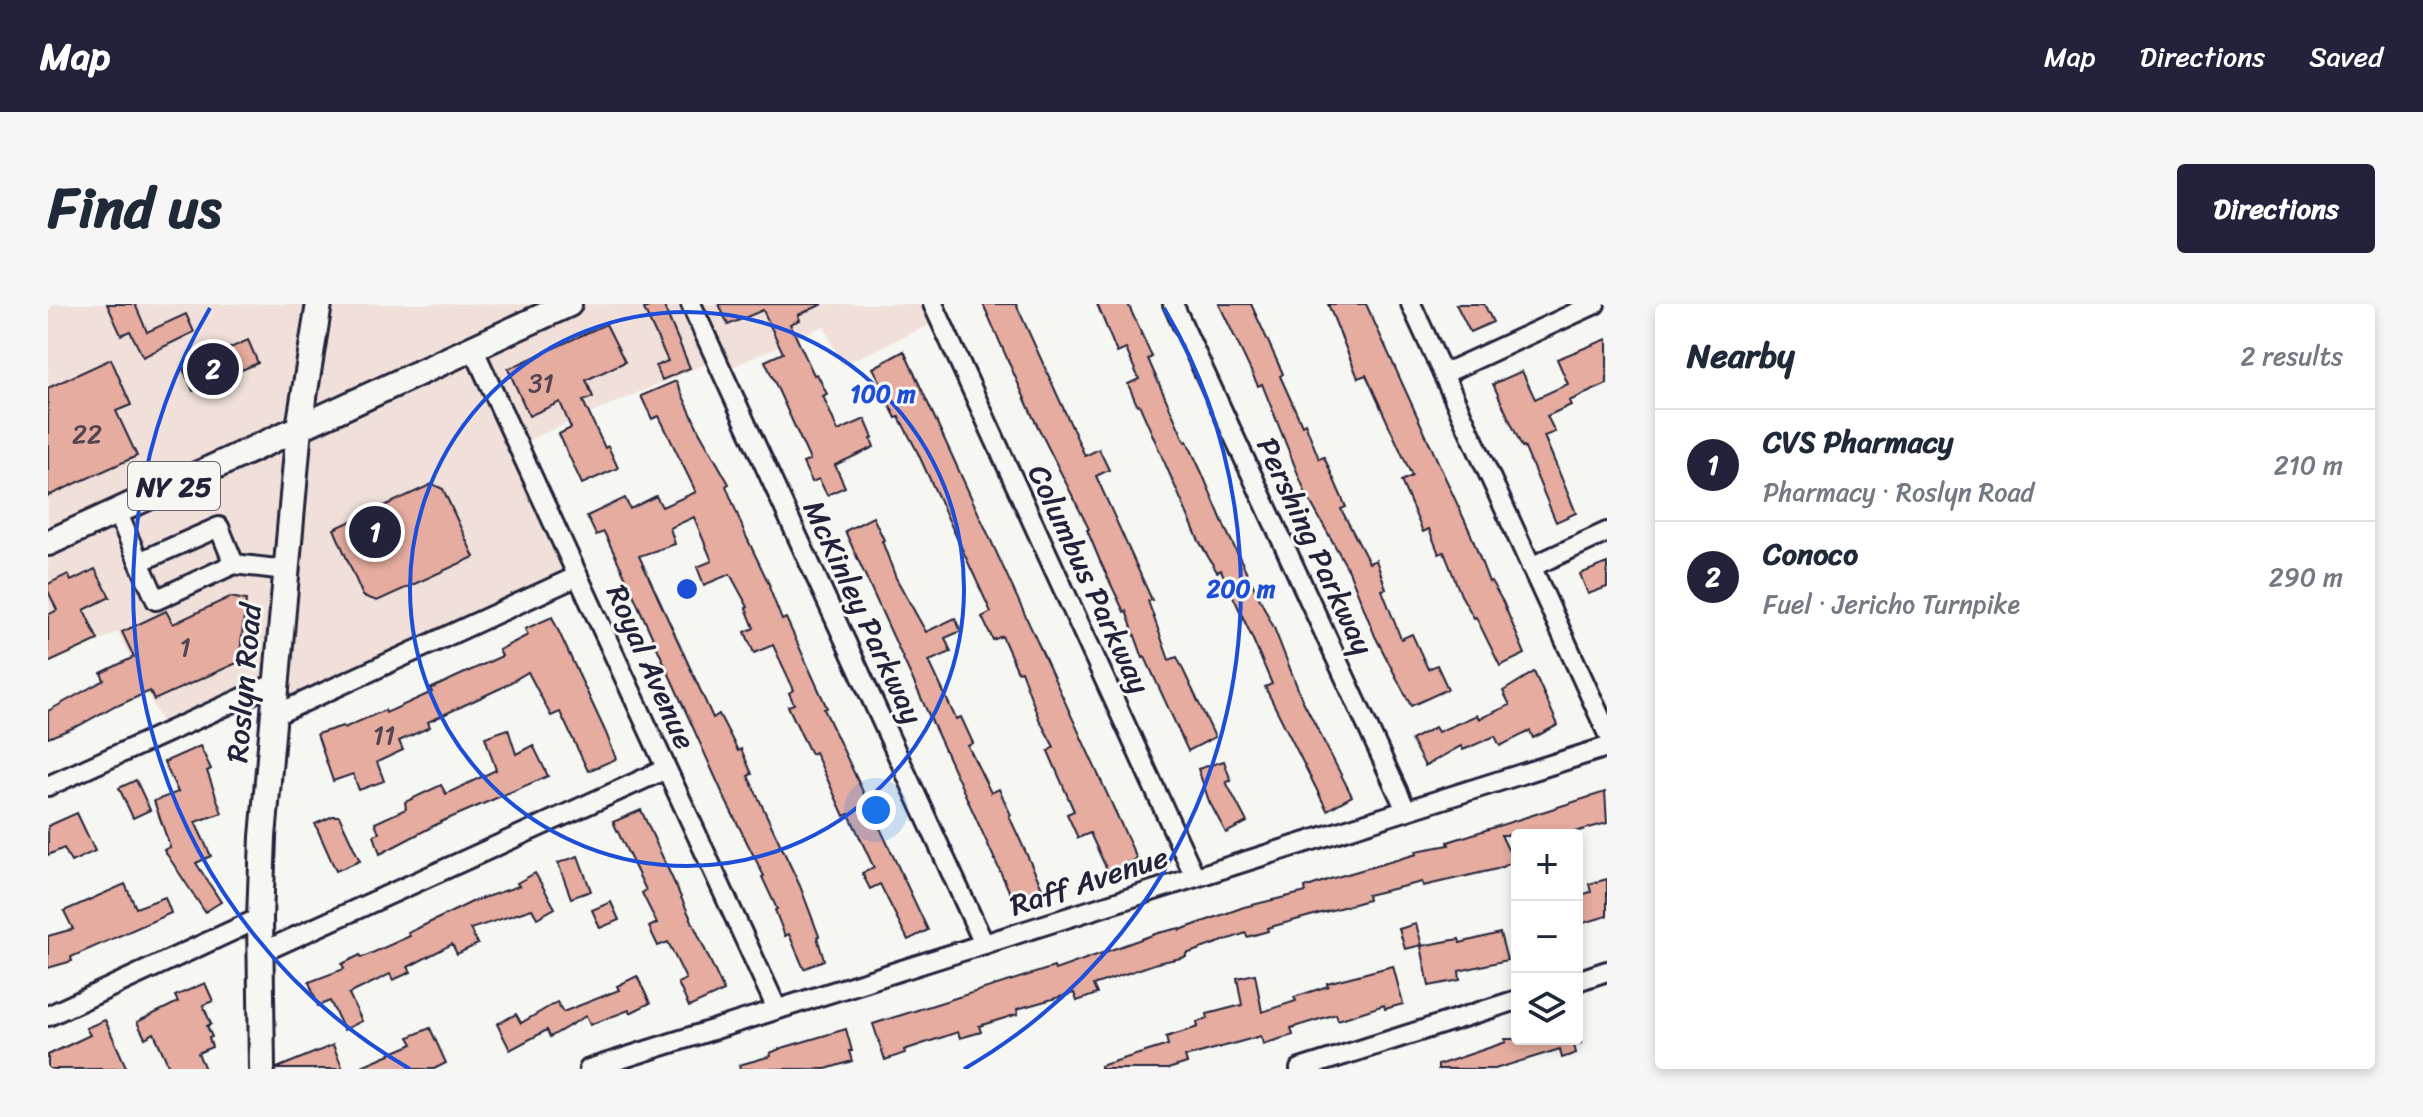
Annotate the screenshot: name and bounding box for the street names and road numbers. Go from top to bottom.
street label: Pershing Parkway [1241,428,1390,665]
street label: Columbus Parkway [1012,455,1166,703]
road number: NY 25 [128,462,220,510]
street label: McKinley Parkway [787,491,939,734]
street label: Royal Avenue [591,576,711,758]
street label: Roslyn Road [210,599,278,765]
street label: Raff Avenue [1002,830,1176,932]

